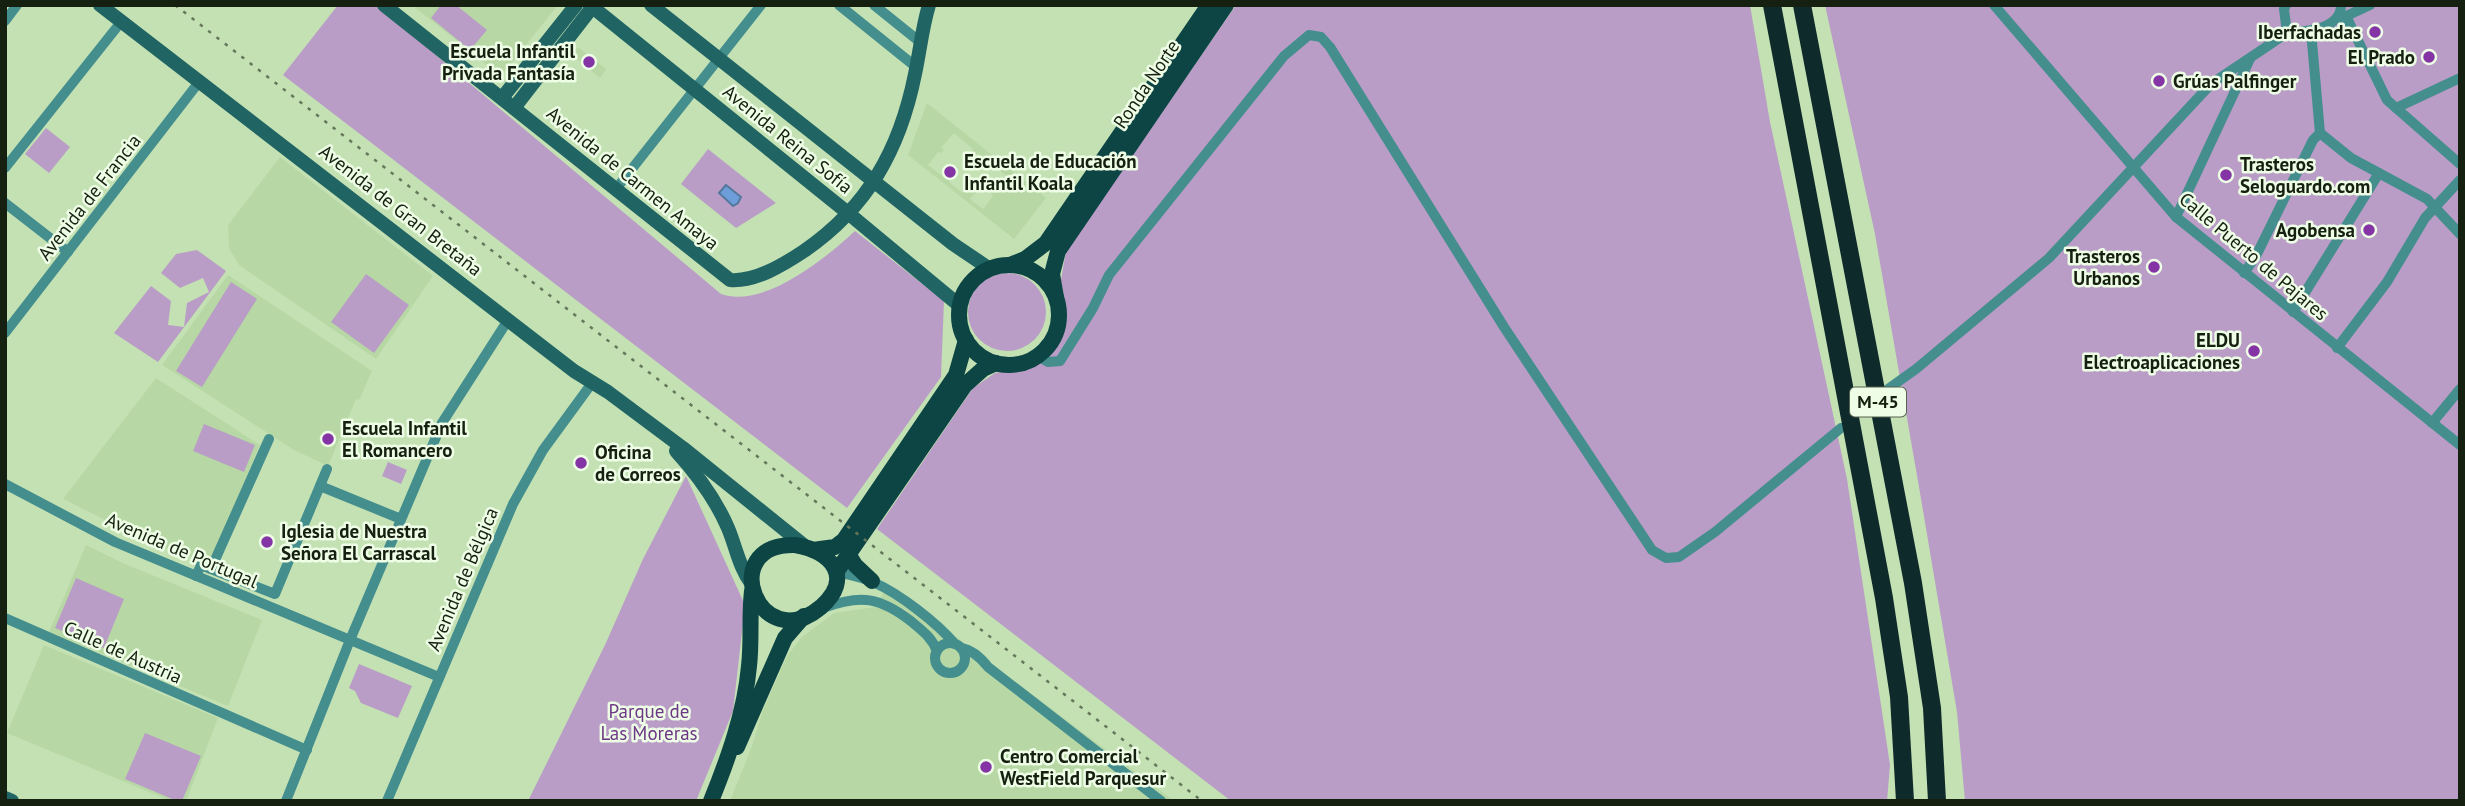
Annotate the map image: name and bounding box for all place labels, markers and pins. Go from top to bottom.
place label: Iberfachadas [2258,20,2361,44]
marker: Iberfachadas [2367,24,2383,40]
place label: Escuela Infantil Privada Fantasía [442,39,575,85]
place label: El Prado [2348,45,2415,69]
marker: El Prado [2421,49,2437,65]
marker: Escuela Infantil Privada Fantasía [581,54,597,70]
place label: Grúas Palfinger [2173,69,2297,93]
marker: Grúas Palfinger [2151,73,2167,89]
place label: Escuela de Educación Infantil Koala [964,149,1136,195]
place label: Trasteros Seloguardo.com [2240,152,2370,198]
marker: Escuela de Educación Infantil Koala [942,164,958,180]
marker: Trasteros Seloguardo.com [2218,167,2234,183]
place label: Agobensa [2276,218,2355,242]
marker: Agobensa [2361,222,2377,238]
place label: Trasteros Urbanos [2066,244,2140,290]
marker: Trasteros Urbanos [2146,259,2162,275]
place label: ELDU Electroaplicaciones [2084,328,2240,374]
marker: ELDU Electroaplicaciones [2246,343,2262,359]
place label: Escuela Infantil El Romancero [342,416,467,462]
marker: Escuela Infantil El Romancero [320,431,336,447]
place label: Oficina de Correos [595,440,681,486]
marker: Oficina de Correos [573,455,589,471]
place label: Iglesia de Nuestra Señora El Carrascal [281,519,437,565]
marker: Iglesia de Nuestra Señora El Carrascal [259,534,275,550]
place label: Centro Comercial WestField Parquesur [1000,744,1166,790]
marker: Centro Comercial WestField Parquesur [978,759,994,775]

